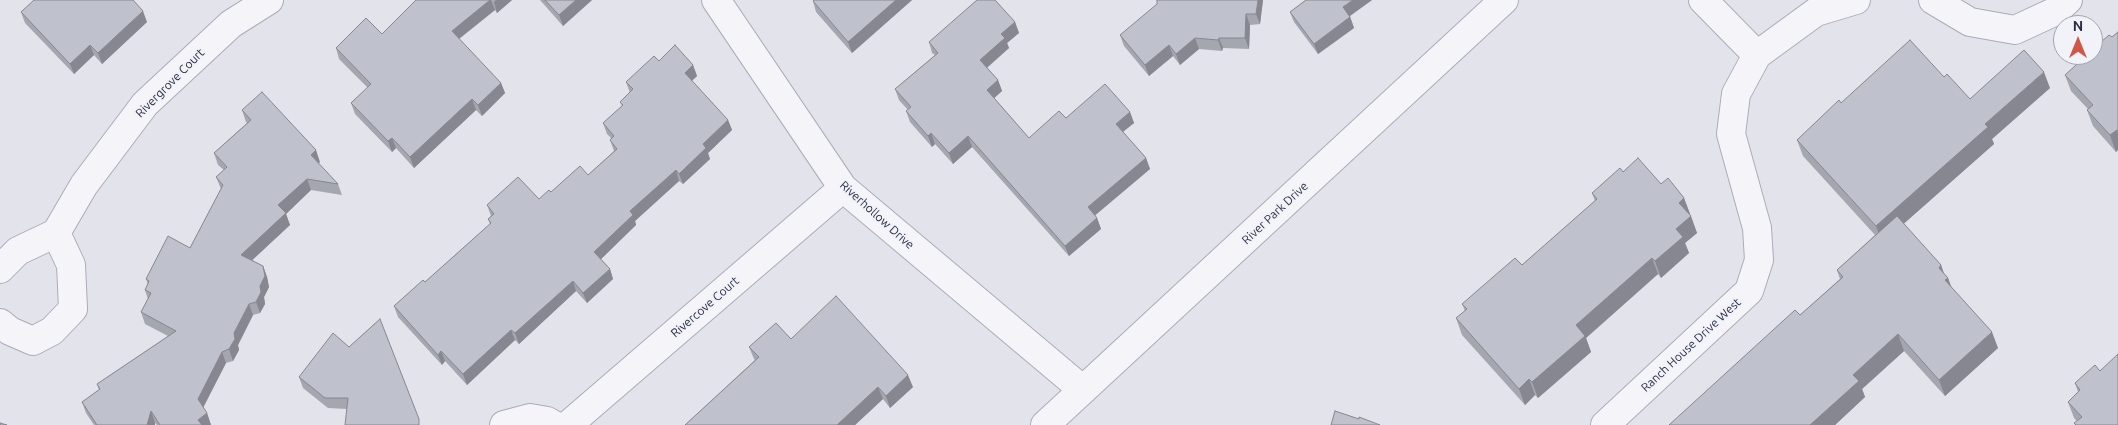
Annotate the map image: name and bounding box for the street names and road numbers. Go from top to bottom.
street label: Rivergrove Court [133,46,207,120]
street label: Riverhollow Drive [837,178,917,252]
street label: River Park Drive [1239,179,1311,247]
street label: Rivercove Court [668,273,742,341]
street label: Ranch House Drive West [1638,295,1744,395]

